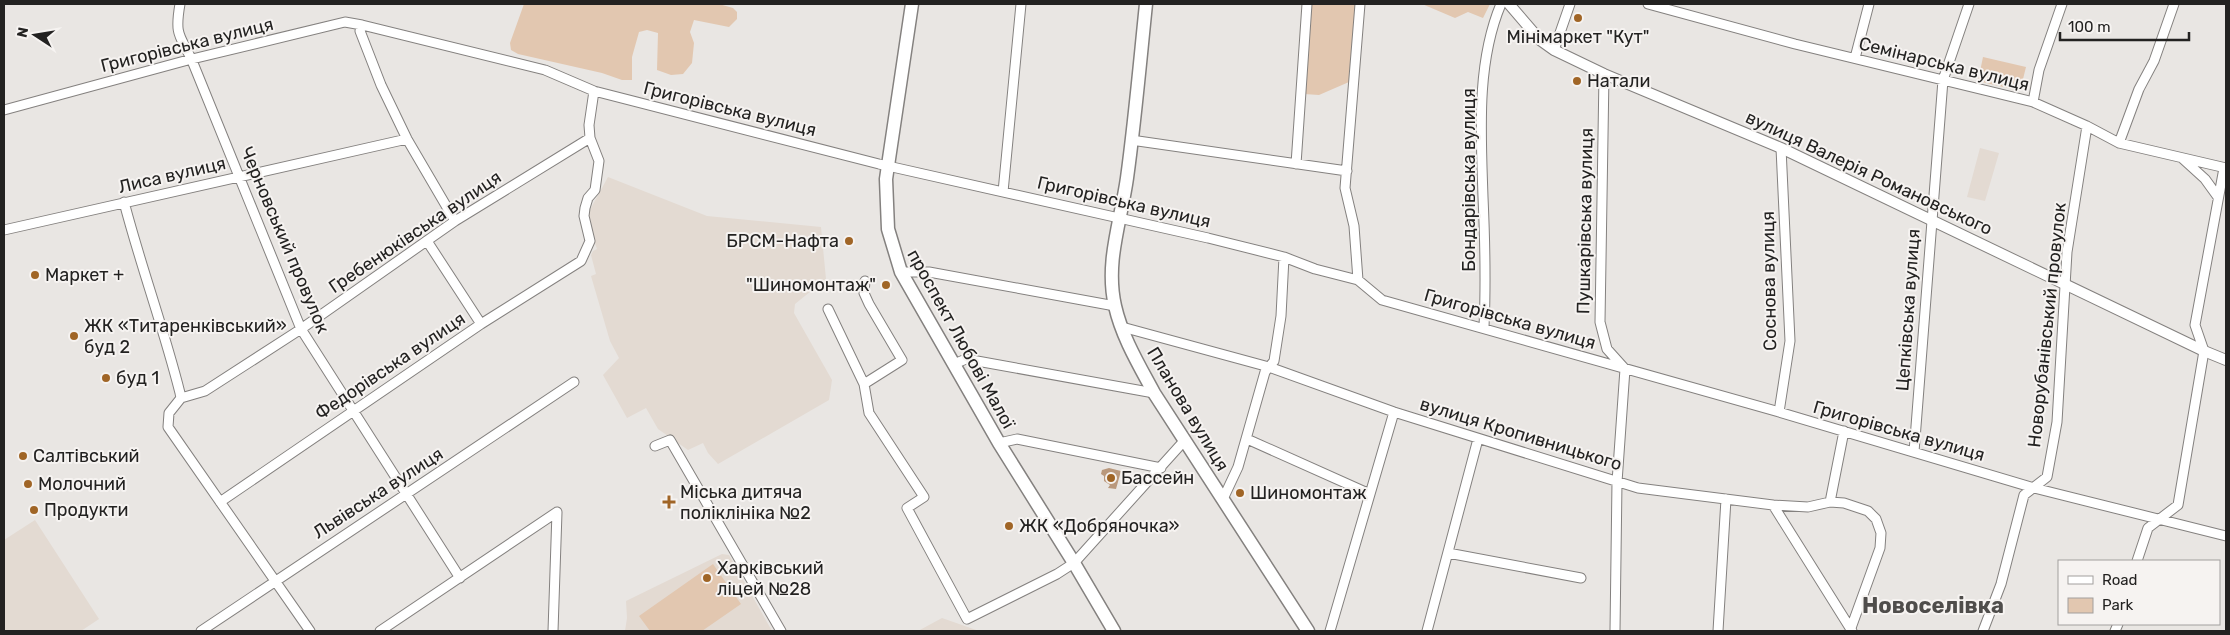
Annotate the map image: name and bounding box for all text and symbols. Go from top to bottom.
north arrow [10,10,60,60]
scale bar [2060,10,2189,42]
marker: Мінімаркет "Кут" [1572,12,1584,24]
street label: Григорівська вулиця [98,13,276,77]
text: 100 m [2068,18,2110,36]
text: N [13,26,32,39]
place label: Мінімаркет "Кут" [1507,26,1649,48]
street label: Семінарська вулиця [1856,32,2032,96]
place label: Натали [1587,70,1650,92]
marker: Натали [1571,75,1583,87]
street label: Григорівська вулиця [641,77,819,141]
street label: Бондарівська вулиця [1458,88,1480,272]
street label: вулиця Валерія Романовського [1742,106,1996,240]
street label: Пушкарівська вулиця [1572,128,1598,314]
street label: Черновський провулок [236,143,334,337]
street label: Лиса вулиця [116,152,228,198]
street label: Гребенюківська вулиця [325,166,505,298]
street label: Григорівська вулиця [1035,171,1213,233]
street label: Новорубанівський провулок [2023,201,2071,449]
street label: Соснова вулиця [1757,211,1781,351]
street label: Цепківська вулиця [1891,228,1925,392]
place label: БРСМ-Нафта [726,230,839,252]
marker: БРСМ-Нафта [843,235,855,247]
street label: проспект Любові Малої [902,245,1020,433]
place label: Маркет + [45,264,124,286]
marker: Маркет + [29,269,41,281]
place label: "Шиномонтаж" [746,274,876,296]
marker: "Шиномонтаж" [880,279,892,291]
street label: Григорівська вулиця [1422,284,1598,354]
street label: Федорівська вулиця [311,308,469,424]
place label: ЖК «Титаренківський» буд 2 [84,315,287,358]
marker: ЖК «Титаренківський» буд 2 [68,330,80,342]
street label: Планова вулиця [1142,343,1234,475]
place label: буд 1 [116,367,159,389]
marker: буд 1 [100,372,112,384]
street label: вулиця Кропивницького [1417,393,1625,475]
street label: Григорівська вулиця [1811,396,1987,466]
street label: Львівська вулиця [309,443,447,543]
place label: Салтівський [33,445,140,467]
marker: Салтівський [17,450,29,462]
place label: Бассейн [1121,467,1194,489]
marker: Бассейн [1105,472,1117,484]
place label: Молочний [38,473,126,495]
marker: Молочний [22,478,34,490]
place label: Міська дитяча поліклініка №2 [680,481,811,524]
place label: Шиномонтаж [1250,482,1367,504]
marker: Шиномонтаж [1234,487,1246,499]
marker: Міська дитяча поліклініка №2 [662,495,676,509]
place label: Продукти [44,499,128,521]
marker: Продукти [28,504,40,516]
place label: ЖК «Добряночка» [1019,515,1180,537]
marker: ЖК «Добряночка» [1003,520,1015,532]
place label: Харківський ліцей №28 [717,557,824,600]
legend [2058,560,2220,625]
text: Road [2102,571,2138,589]
marker: Харківський ліцей №28 [701,572,713,584]
district label: Новоселівка [1862,592,2004,619]
text: Park [2102,596,2133,614]

